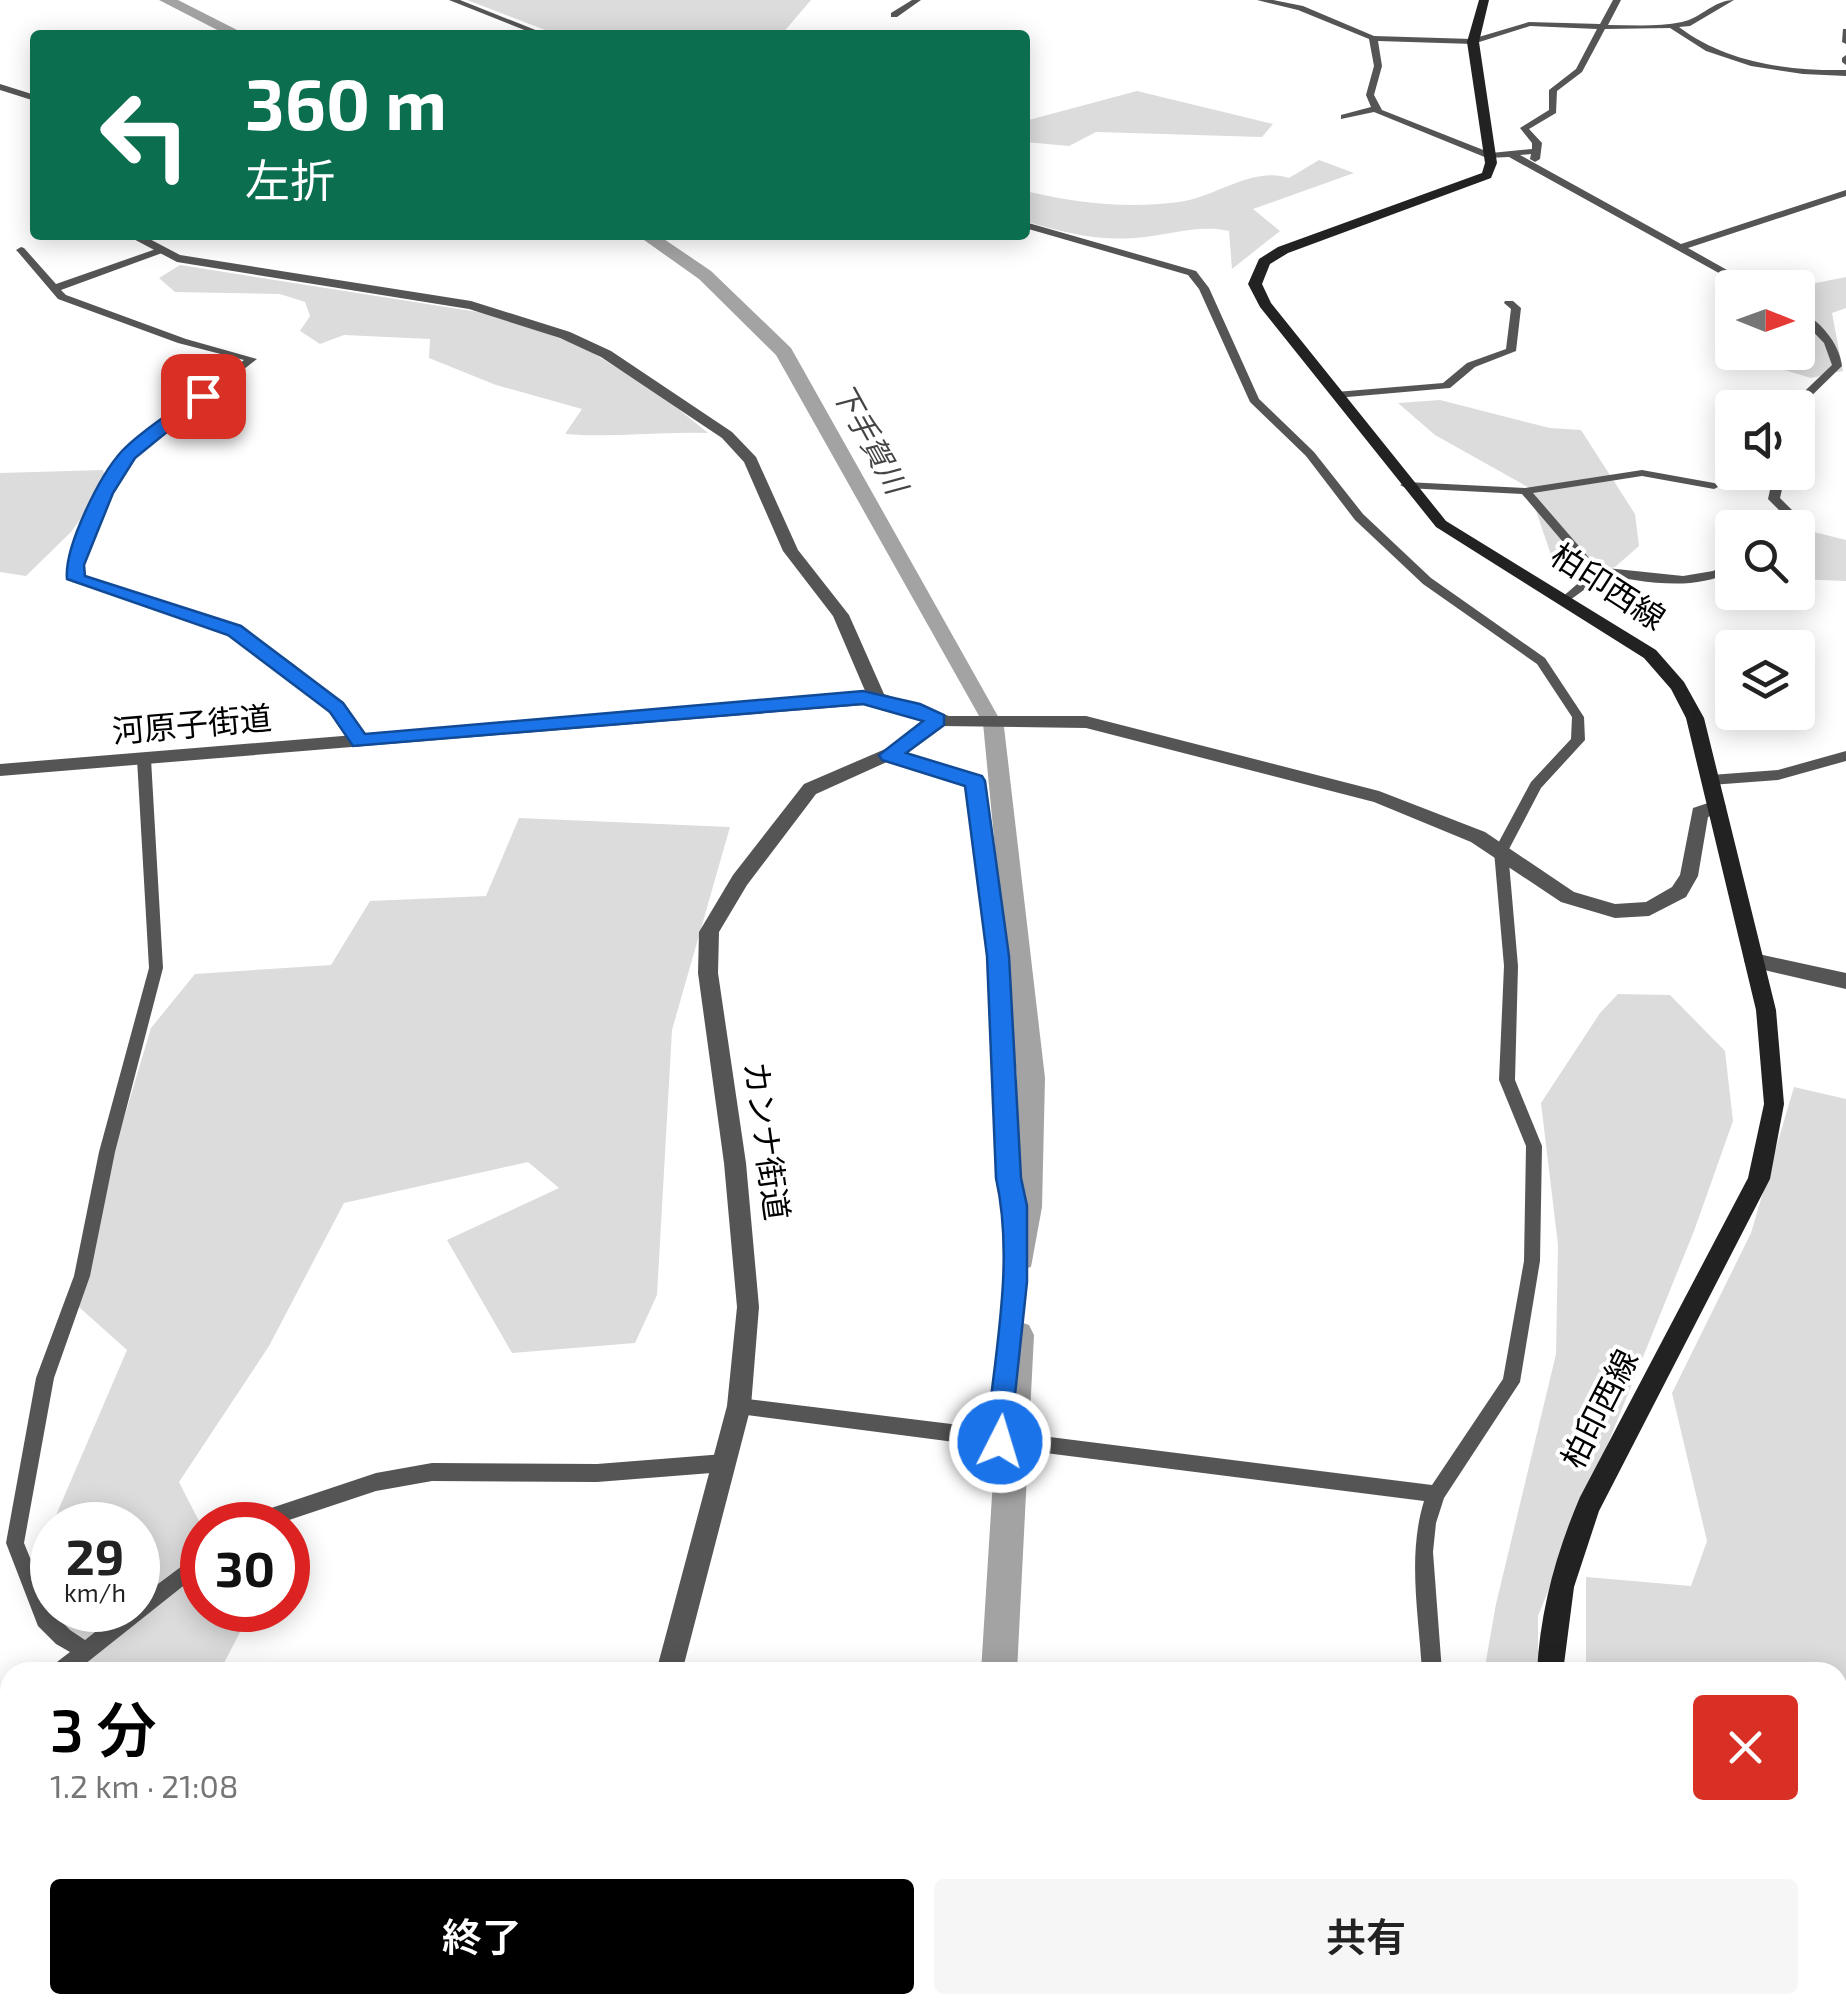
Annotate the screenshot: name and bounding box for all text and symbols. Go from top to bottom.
text: 360 m [245,60,447,144]
icon: left [80,70,210,200]
text: 左折 [245,152,335,206]
north arrow [1715,270,1815,370]
map controls [1715,270,1815,730]
pin [161,354,246,439]
icon: arrive [176,369,231,424]
water label: 下手賀川 [826,377,917,502]
button: sound [1715,390,1815,490]
button: search [1715,510,1815,610]
street label: 柏印西線 [1545,535,1673,636]
button: layers [1715,630,1815,730]
street label: 河原子街道 [110,697,273,749]
street label: カンナ街道 [738,1059,798,1223]
street label: 柏印西線 [1552,1342,1644,1474]
position arrow [948,1390,1052,1494]
speed limit sign: 30 [180,1502,310,1632]
text: 29 [66,1525,124,1585]
text: km/h [64,1577,126,1607]
text: 3 分 [50,1692,157,1764]
button: close [1693,1695,1798,1800]
text: 1.2 km · 21:08 [50,1766,238,1804]
button: 終了 [50,1879,914,1994]
button: 共有 [934,1879,1798,1994]

